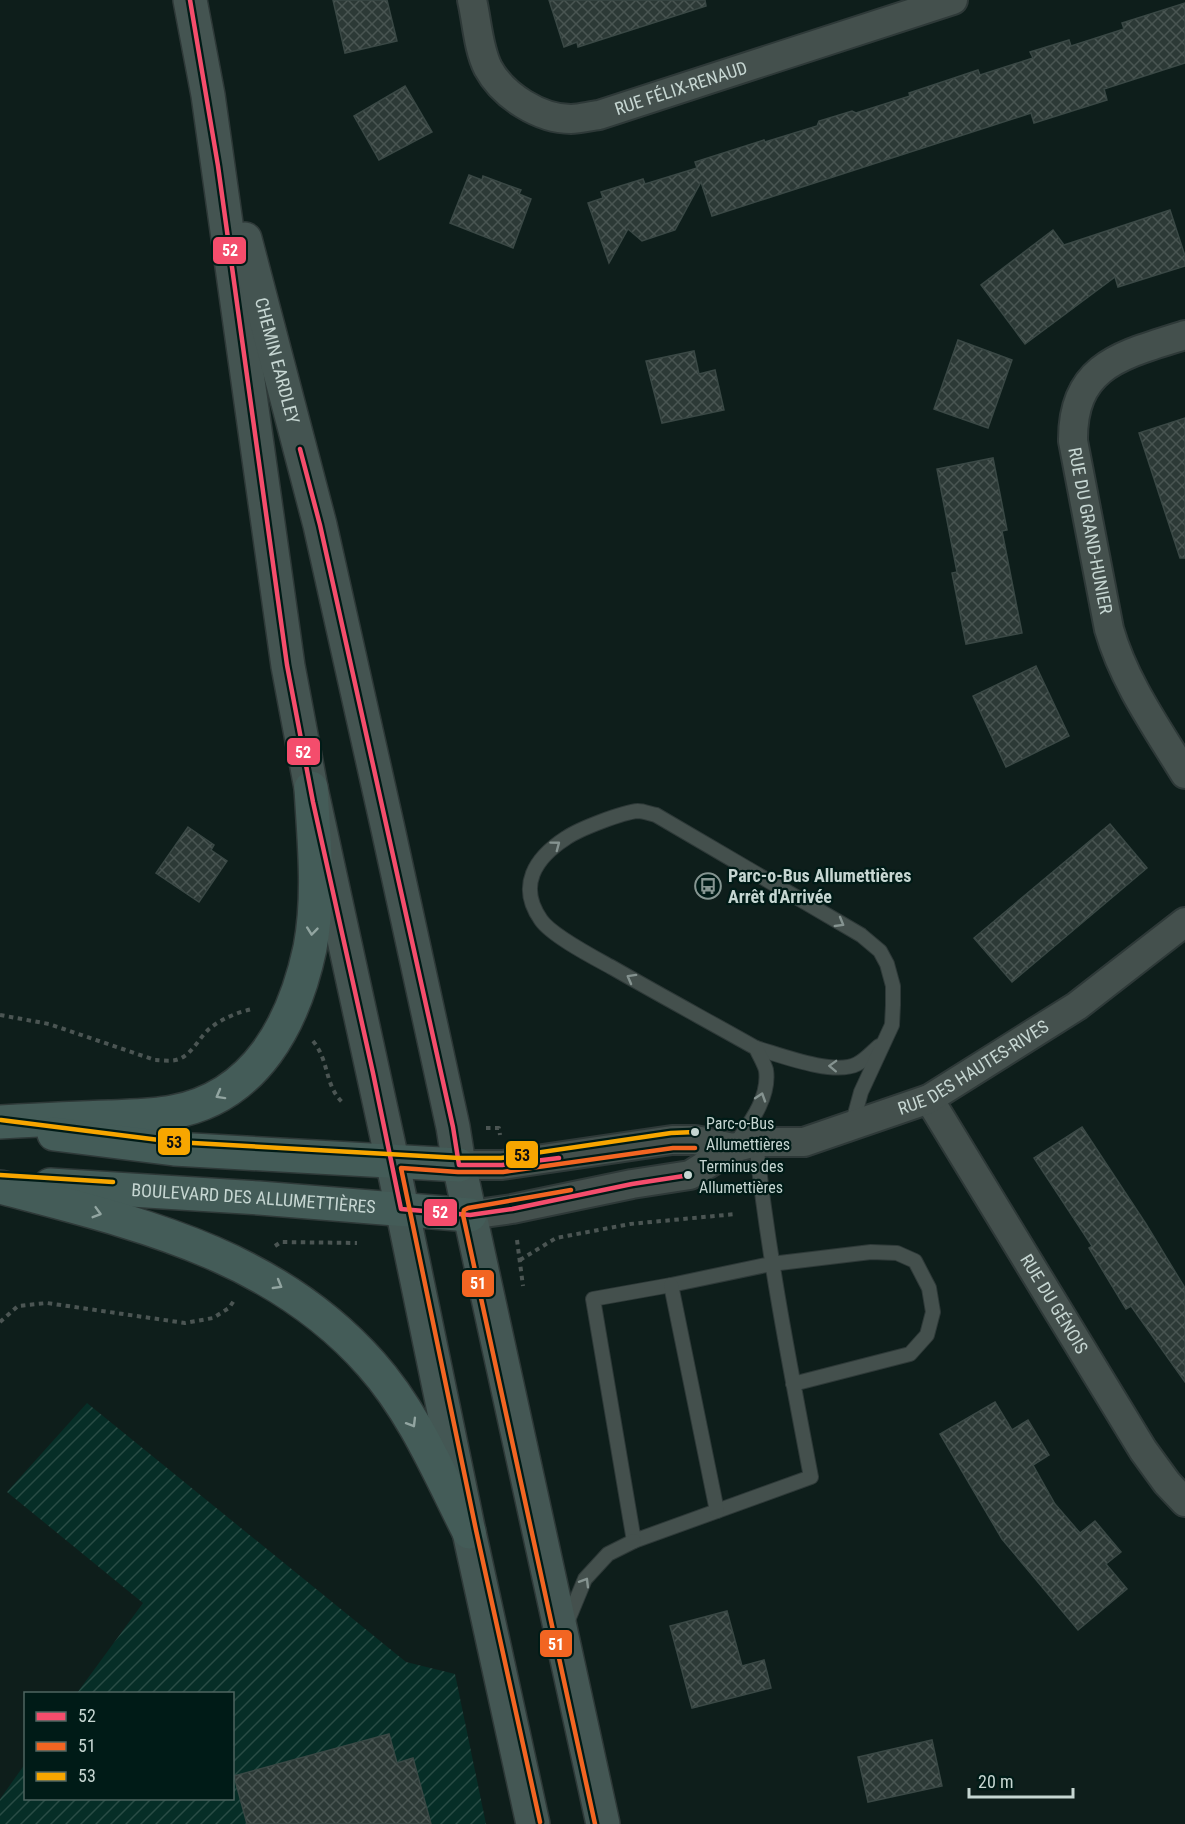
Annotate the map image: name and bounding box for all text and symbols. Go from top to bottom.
street label: RUE FÉLIX-RENAUD [612,57,750,119]
line badge: 52 [212,236,247,265]
text: 52 [222,241,238,260]
street label: CHEMIN EARDLEY [251,295,304,427]
street label: RUE DU GRAND-HUNIER [1064,445,1117,616]
line badge: 52 [286,737,321,766]
text: 52 [295,743,311,762]
one-way arrow [549,841,560,852]
place label: Parc-o-Bus Allumettières Arrêt d'Arrivée [728,865,911,907]
bus stop icon: Parc-o-Bus Allumettières Arrêt d'Arrivée [693,871,723,901]
one-way arrow [834,916,844,927]
one-way arrow [306,926,318,935]
one-way arrow [627,974,637,985]
street label: RUE DES HAUTES-RIVES [895,1015,1052,1119]
one-way arrow [828,1060,837,1073]
one-way arrow [216,1088,226,1099]
one-way arrow [754,1092,767,1103]
place label: Parc-o-Bus Allumettières [706,1114,790,1154]
marker: Parc-o-Bus Allumettières [689,1126,701,1138]
line badge: 53 [157,1127,191,1156]
text: 53 [166,1133,182,1152]
line badge: 53 [505,1140,539,1169]
text: 53 [514,1146,530,1165]
place label: Terminus des Allumettières [699,1157,784,1197]
marker: Terminus des Allumettières [682,1169,694,1181]
street label: BOULEVARD DES ALLUMETTIÈRES [131,1179,377,1217]
line badge: 52 [423,1198,458,1227]
text: 52 [432,1203,448,1222]
one-way arrow [91,1206,102,1218]
street label: RUE DU GÉNOIS [1016,1250,1093,1357]
line badge: 51 [461,1269,495,1298]
text: 51 [470,1274,486,1293]
one-way arrow [271,1278,282,1289]
one-way arrow [405,1417,416,1427]
one-way arrow [578,1578,590,1588]
line badge: 51 [539,1629,573,1658]
text: 51 [548,1635,564,1654]
legend [24,1692,234,1800]
text: 52 [78,1705,96,1726]
text: 51 [78,1735,96,1756]
scale bar [969,1761,1072,1799]
text: 53 [78,1765,96,1786]
text: 20 m [978,1771,1013,1792]

